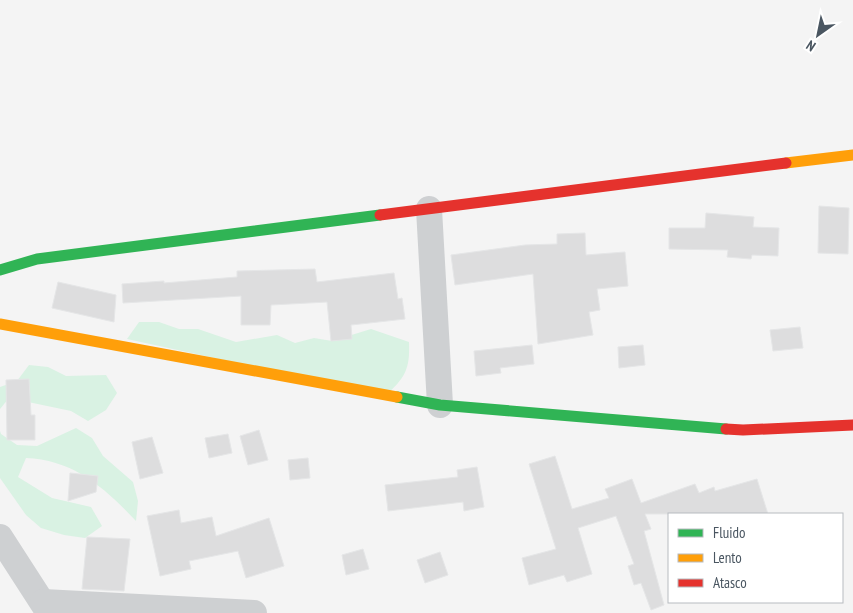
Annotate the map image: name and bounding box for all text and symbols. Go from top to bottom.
north arrow [793,10,843,60]
text: N [803,36,819,56]
legend [668,513,843,603]
text: Fluido [713,523,745,542]
text: Lento [713,548,742,567]
text: Atasco [713,573,747,592]

